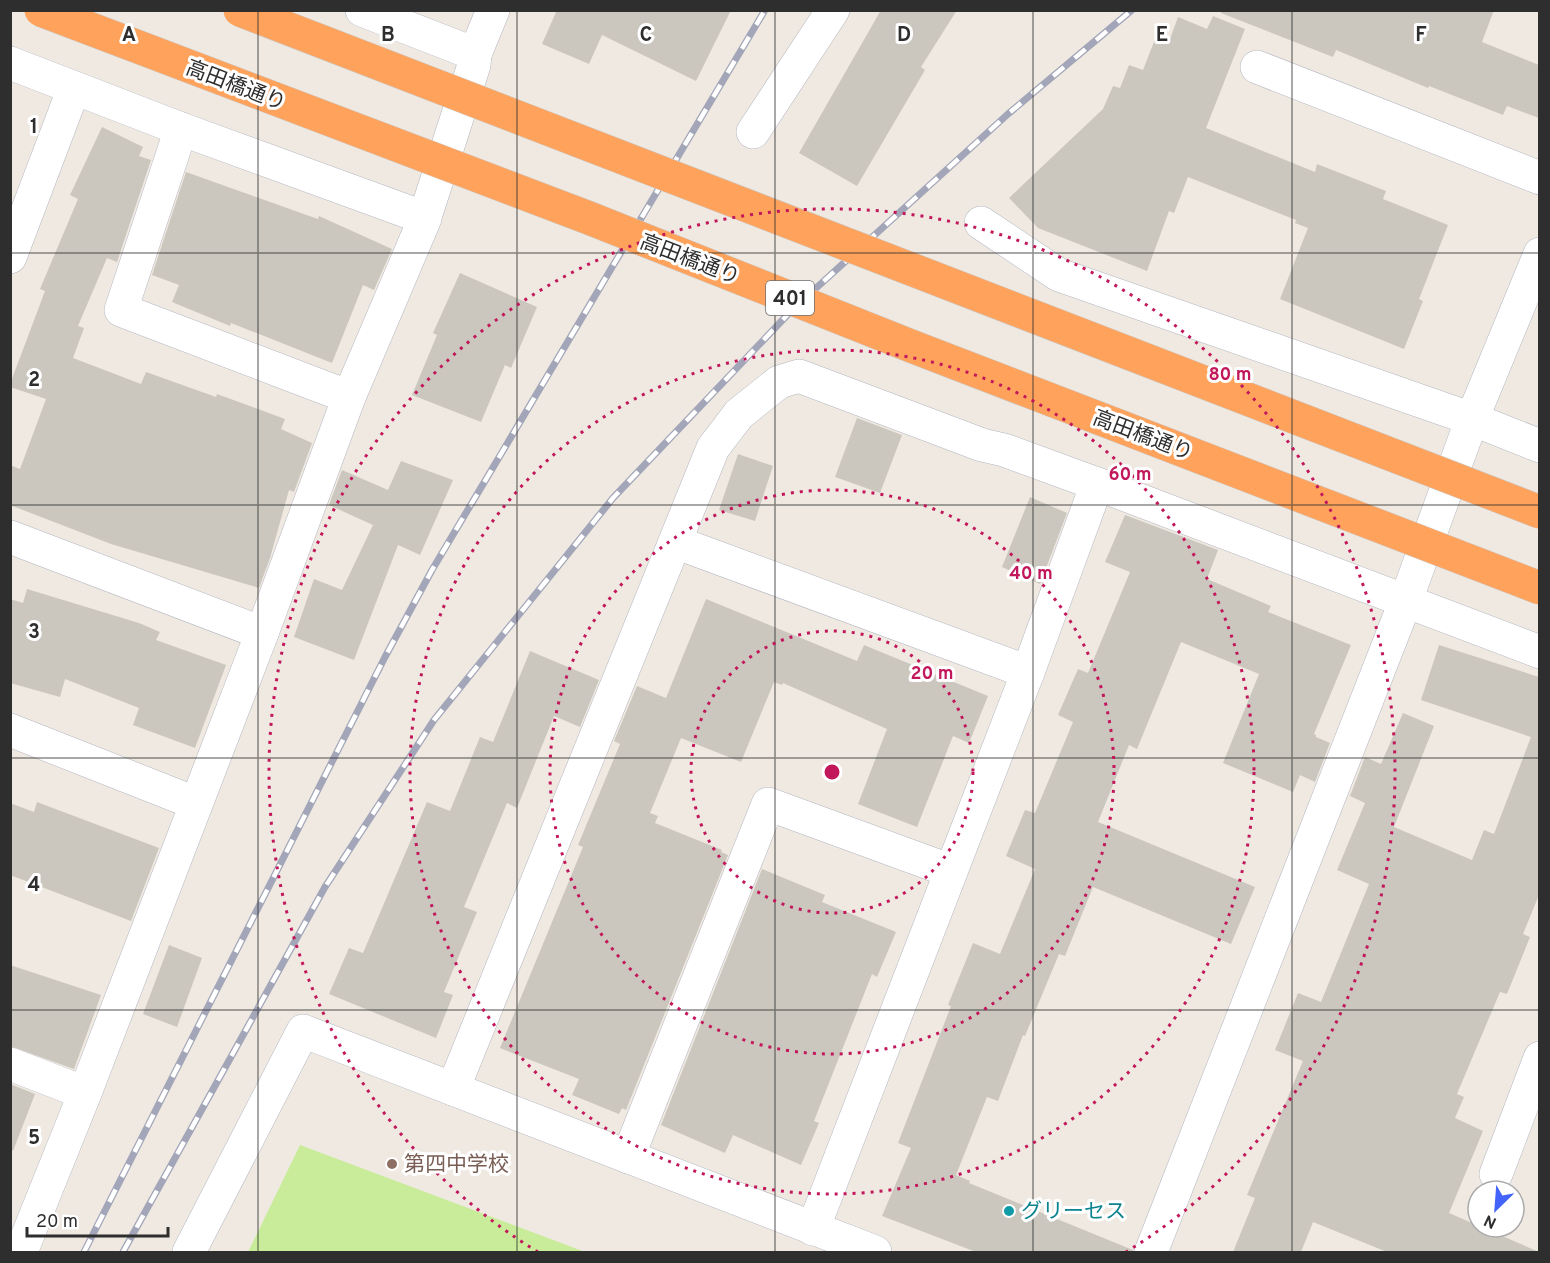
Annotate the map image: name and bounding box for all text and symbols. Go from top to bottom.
text: A [122,23,136,49]
text: B [381,23,395,49]
text: C [640,23,652,49]
text: D [897,23,911,49]
text: E [1156,23,1168,49]
text: F [1415,23,1427,49]
street label: 高田橋通り [182,55,289,118]
text: 1 [30,115,38,141]
street label: 高田橋通り [636,229,743,292]
road number: 401 [766,281,814,315]
text: 80 m [1208,364,1252,387]
text: 2 [28,368,40,394]
street label: 高田橋通り [1089,405,1196,468]
text: 60 m [1108,464,1152,487]
text: 40 m [1009,563,1053,586]
text: 3 [28,620,40,646]
text: 20 m [910,663,954,686]
centre of rings [822,762,842,782]
text: 4 [28,873,40,899]
text: 5 [28,1126,40,1152]
place label: 第四中学校 [404,1152,509,1179]
marker: 第四中学校 [385,1157,399,1171]
north arrow [1466,1179,1526,1239]
place label: グリーセス [1021,1199,1126,1226]
scale bar [27,1200,168,1238]
marker: グリーセス [1002,1204,1016,1218]
text: N [1481,1209,1500,1232]
text: 20 m [36,1211,78,1234]

